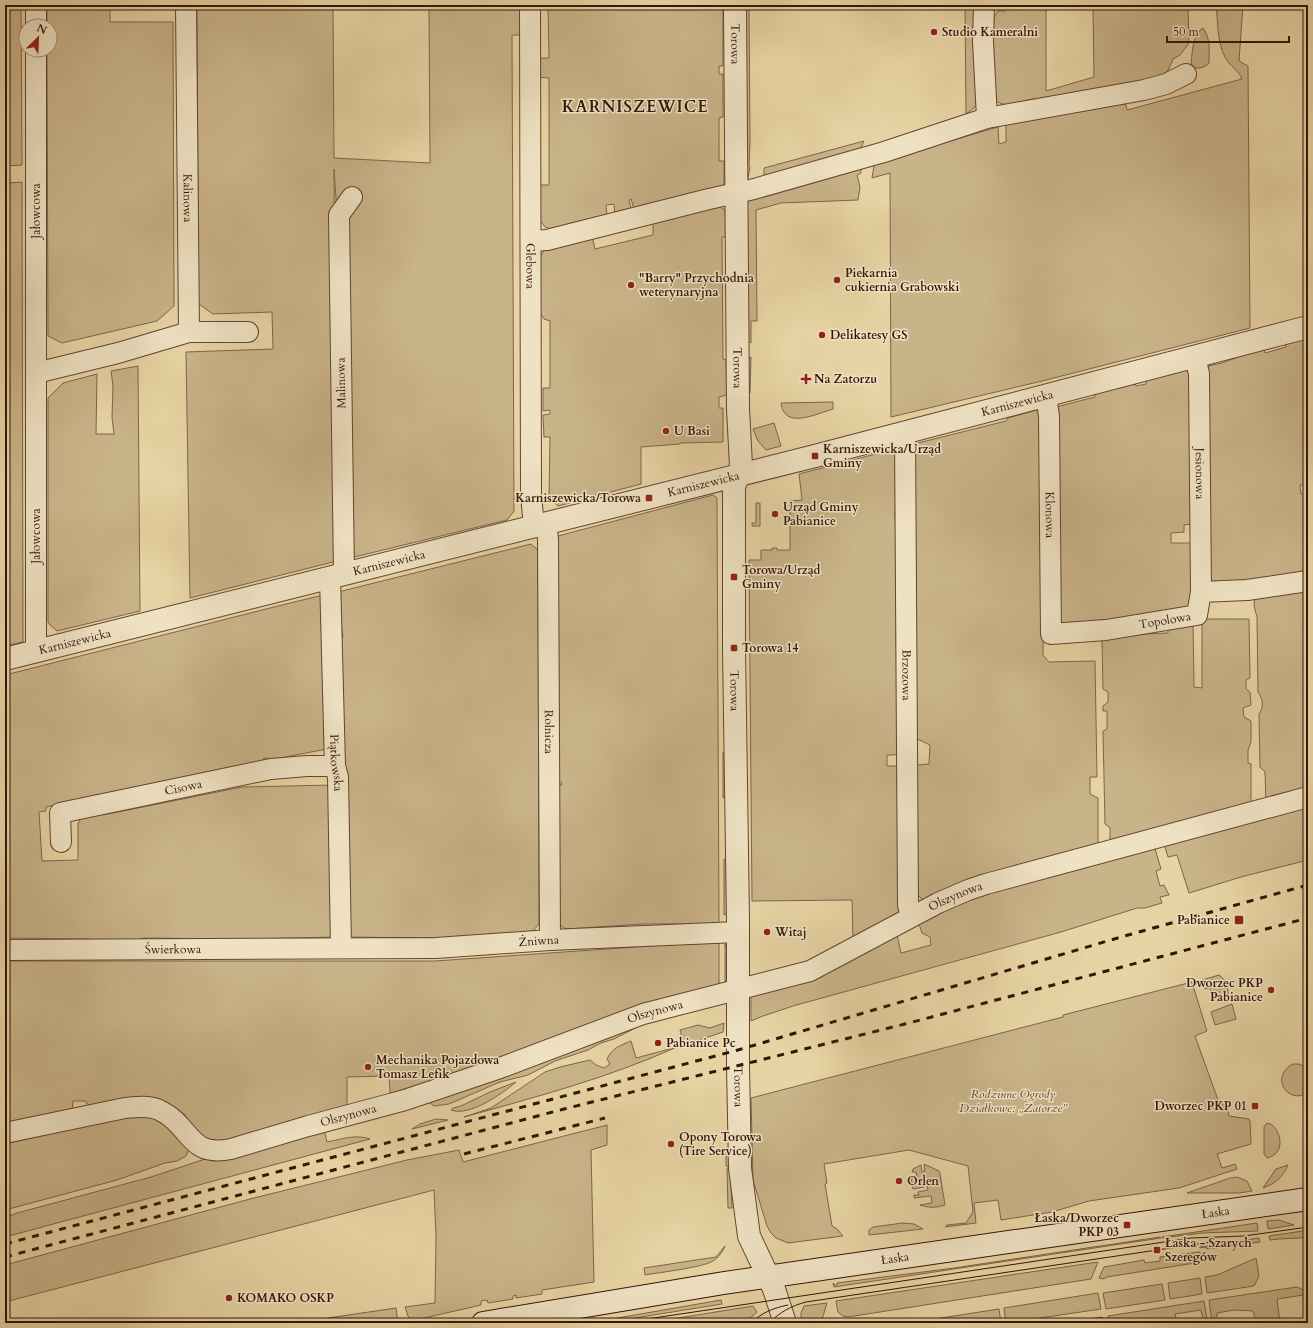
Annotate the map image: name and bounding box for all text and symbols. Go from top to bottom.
north arrow [18,18,58,58]
scale bar [1167,18,1289,44]
text: N [34,21,50,38]
street label: Torowa [727,23,743,65]
place label: Studio Kameralni [942,24,1038,40]
text: 50 m [1173,24,1200,40]
marker: Studio Kameralni [929,27,939,37]
district label: KARNISZEWICE [562,96,708,118]
street label: Kalinowa [180,174,196,223]
street label: Jałowcowa [28,182,44,241]
street label: Glebowa [522,243,539,290]
place label: Piekarnia cukiernia Grabowski [845,265,959,295]
place label: "Barry" Przychodnia weterynaryjna [639,270,754,300]
marker: Piekarnia cukiernia Grabowski [832,275,842,285]
marker: "Barry" Przychodnia weterynaryjna [626,280,636,290]
place label: Delikatesy GS [830,327,908,343]
marker: Delikatesy GS [817,330,827,340]
street label: Torowa [730,347,746,389]
street label: Malinowa [333,357,349,409]
place label: Na Zatorzu [814,371,877,387]
marker: Na Zatorzu [801,374,811,384]
street label: Karniszewicka [979,386,1056,420]
place label: U Basi [674,423,710,439]
marker: U Basi [661,426,671,436]
place label: Karniszewicka/Urząd Gminy [823,441,941,471]
street label: Jesionowa [1192,446,1208,500]
marker: Karniszewicka/Urząd Gminy [810,451,820,461]
street label: Karniszewicka [666,467,742,501]
place label: Karniszewicka/Torowa [515,490,641,506]
street label: Klonowa [1042,491,1058,539]
marker: Karniszewicka/Torowa [644,493,654,503]
place label: Urząd Gminy Pabianice [783,499,859,529]
street label: Jałowcowa [28,507,44,566]
marker: Urząd Gminy Pabianice [770,509,780,519]
street label: Karniszewicka [351,546,428,579]
place label: Torowa/Urząd Gminy [742,562,821,592]
marker: Torowa/Urząd Gminy [729,572,739,582]
street label: Topolowa [1138,608,1193,632]
street label: Karniszewicka [37,625,113,658]
place label: Torowa 14 [742,640,798,656]
marker: Torowa 14 [729,643,739,653]
street label: Brzozowa [898,649,915,701]
street label: Torowa [726,670,743,712]
street label: Rolnicza [541,710,557,755]
street label: Piątkowska [326,734,346,792]
street label: Cisowa [163,775,204,799]
street label: Olszynowa [925,878,985,915]
place label: Pabianice [1177,912,1230,928]
marker: Pabianice [1233,914,1245,926]
place label: Witaj [774,924,806,940]
marker: Witaj [762,927,772,937]
street label: Żniwna [518,932,560,950]
street label: Świerkowa [145,940,202,957]
place label: Dworzec PKP Pabianice [1186,975,1263,1005]
marker: Dworzec PKP Pabianice [1266,985,1276,995]
street label: Olszynowa [625,996,685,1027]
place label: Pabianice Pc [666,1035,736,1051]
marker: Pabianice Pc [653,1038,663,1048]
place label: Mechanika Pojazdowa Tomasz Lefik [376,1052,499,1082]
marker: Mechanika Pojazdowa Tomasz Lefik [363,1062,373,1072]
street label: Torowa [730,1066,747,1108]
park label: Rodzinne Ogrody Działkowe: „Zatorze” [959,1086,1068,1116]
place label: Dworzec PKP 01 [1154,1098,1247,1114]
street label: Olszynowa [318,1100,379,1130]
marker: Dworzec PKP 01 [1250,1101,1260,1111]
place label: Opony Torowa (Tire Service) [679,1129,762,1159]
marker: Opony Torowa (Tire Service) [666,1139,676,1149]
place label: Orlen [907,1173,939,1189]
marker: Orlen [894,1176,904,1186]
street label: Łaska [1201,1202,1231,1222]
place label: Łaska/Dworzec PKP 03 [1034,1210,1119,1240]
marker: Łaska/Dworzec PKP 03 [1122,1220,1132,1230]
place label: Łaska - Szarych Szeregów [1165,1235,1252,1265]
marker: Łaska - Szarych Szeregów [1152,1245,1162,1255]
street label: Łaska [880,1248,911,1268]
place label: KOMAKO OSKP [237,1290,334,1306]
marker: KOMAKO OSKP [224,1293,234,1303]

